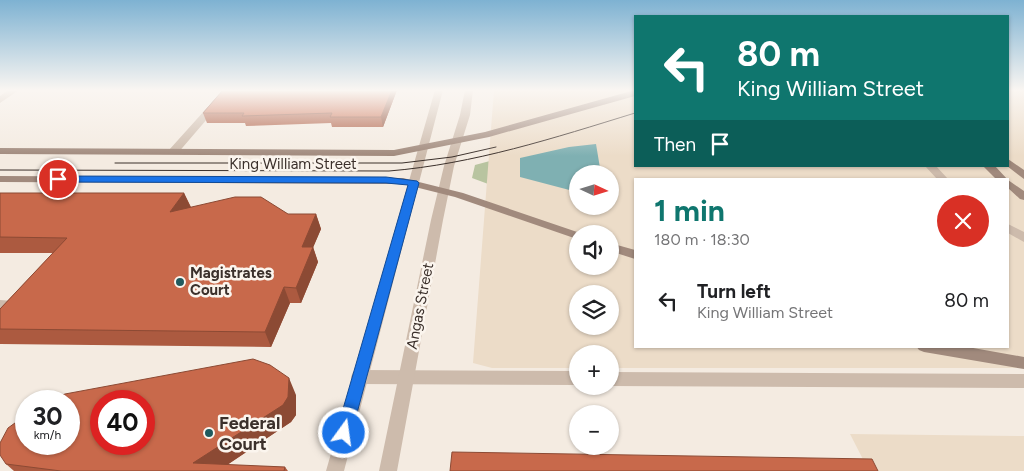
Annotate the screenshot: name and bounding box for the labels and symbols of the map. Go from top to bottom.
street label: King William Street [229,155,357,173]
pin [37,158,79,200]
north arrow [569,165,619,215]
street label: Angas Street [403,261,437,351]
place label: Magistrates Court [190,264,272,299]
marker: Magistrates Court [174,276,186,288]
speed limit sign: 40 [90,390,155,455]
position arrow [317,406,369,458]
place label: Federal Court [219,412,280,455]
marker: Federal Court [203,427,215,439]

